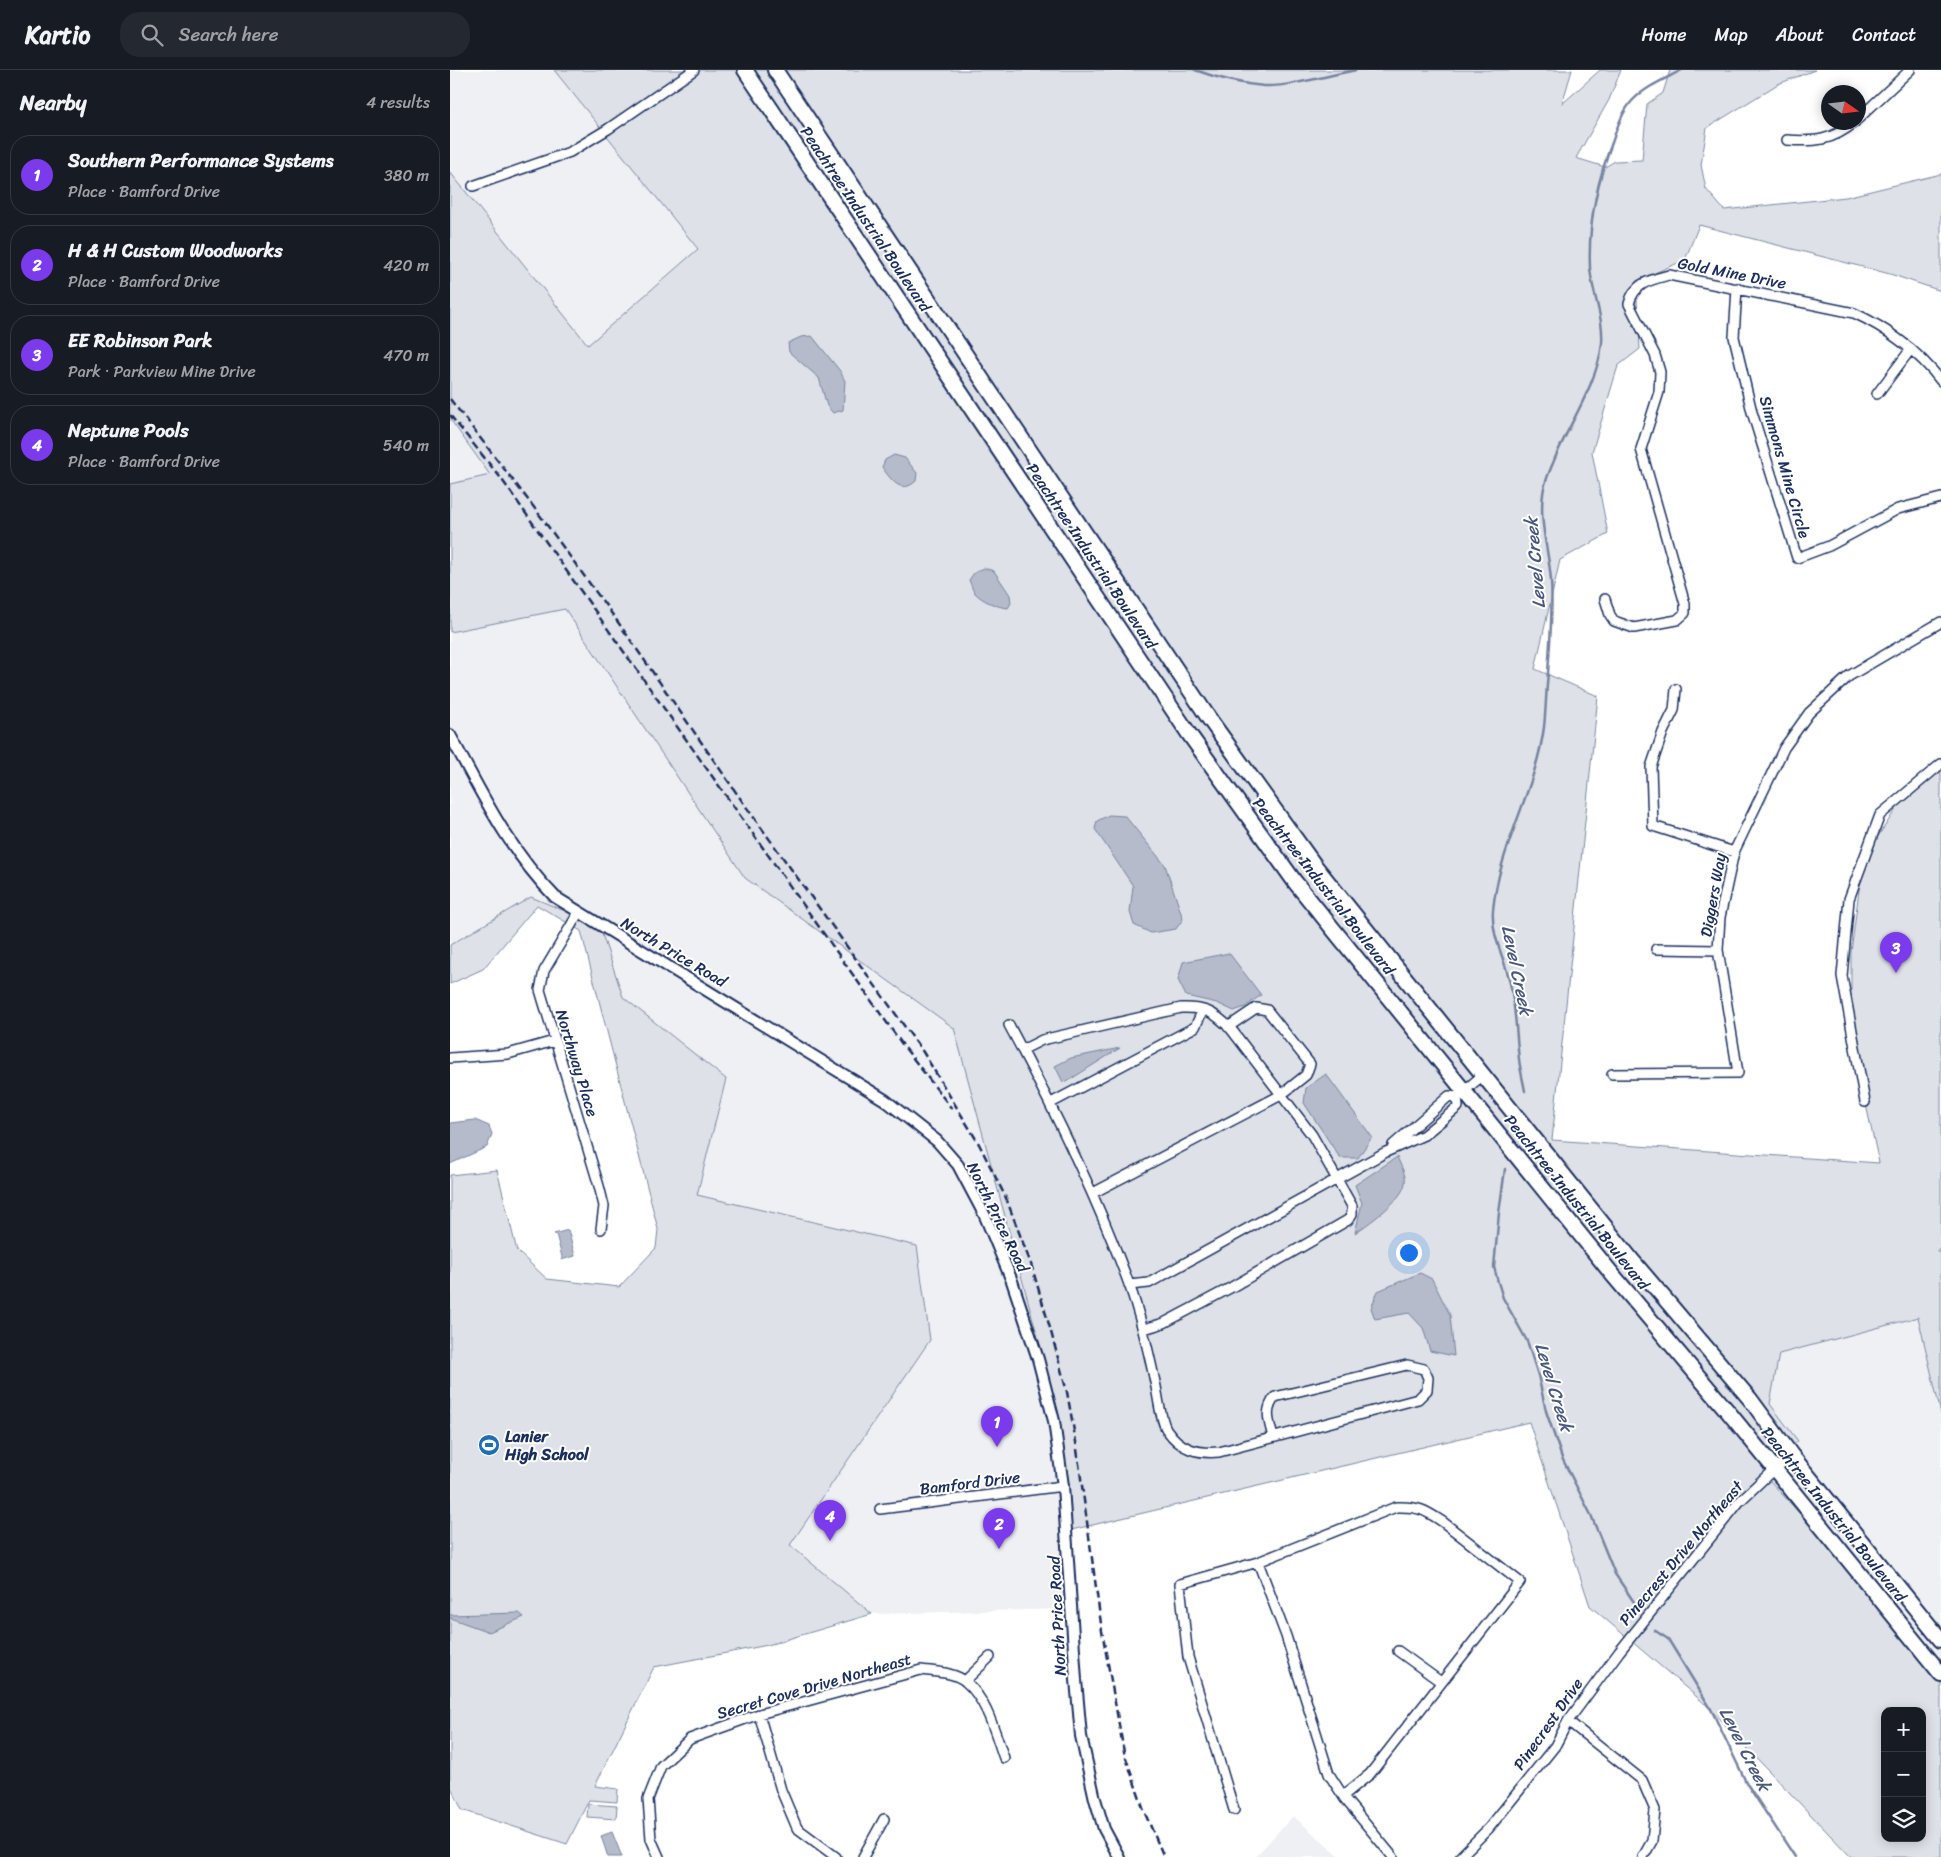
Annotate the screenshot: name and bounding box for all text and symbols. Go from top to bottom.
search box [120,12,470,57]
text: Kartio [25,14,90,56]
text: Search here [178,18,279,51]
text: Home [1642,19,1687,51]
text: Map [1715,19,1748,51]
text: About [1776,19,1824,51]
text: Contact [1852,19,1916,51]
icon: search [138,21,166,49]
text: Nearby [20,84,86,122]
north arrow [1821,85,1866,130]
text: 4 results [366,88,430,117]
street label: Peachtree Industrial Boulevard [793,120,940,319]
text: Southern Performance Systems [68,144,334,177]
text: 1 [34,161,40,190]
text: 380 m [384,161,429,190]
text: Place · Bamford Drive [68,177,220,206]
text: H & H Custom Woodworks [68,234,283,267]
street label: Gold Mine Drive [1675,248,1789,298]
text: 2 [32,251,42,280]
text: 420 m [383,251,429,280]
text: Place · Bamford Drive [68,267,220,296]
text: EE Robinson Park [68,324,212,357]
text: 3 [33,341,41,370]
text: 470 m [383,341,429,370]
text: Park · Parkview Mine Drive [68,357,256,386]
street label: Simmons Mine Circle [1751,392,1819,542]
text: Neptune Pools [68,414,189,447]
text: 4 [32,431,42,460]
text: 540 m [383,431,429,460]
text: Place · Bamford Drive [68,447,220,476]
street label: Peachtree Industrial Boulevard [1019,457,1166,656]
water label: Level Creek [1515,514,1555,610]
street label: Peachtree Industrial Boulevard [1245,791,1404,983]
street label: Diggers Way [1691,850,1735,939]
street label: North Price Road [615,909,734,996]
water label: Level Creek [1492,922,1543,1020]
pin: 3 [1880,932,1912,973]
street label: Northway Place [547,1006,607,1120]
street label: Peachtree Industrial Boulevard [1497,1108,1658,1298]
street label: North Price Road [959,1157,1038,1279]
your location [1396,1240,1422,1266]
water label: Level Creek [1525,1339,1583,1438]
pin: 1 [981,1406,1013,1447]
street label: Peachtree Industrial Boulevard [1754,1420,1915,1610]
place label: Lanier High School [504,1422,590,1469]
sports icon: Lanier High School [477,1433,501,1457]
street label: Bamford Drive [918,1462,1022,1504]
street label: Pinecrest Drive Northeast [1611,1473,1751,1632]
pin: 4 [814,1500,846,1541]
pin: 2 [983,1508,1015,1549]
street label: North Price Road [1039,1554,1075,1677]
street label: Secret Cove Drive Northeast [713,1644,915,1728]
street label: Pinecrest Drive [1505,1671,1591,1777]
water label: Level Creek [1710,1701,1781,1799]
map controls [1881,1707,1926,1842]
button: + [1881,1707,1926,1752]
button: − [1881,1752,1926,1797]
button: layers [1881,1797,1926,1842]

